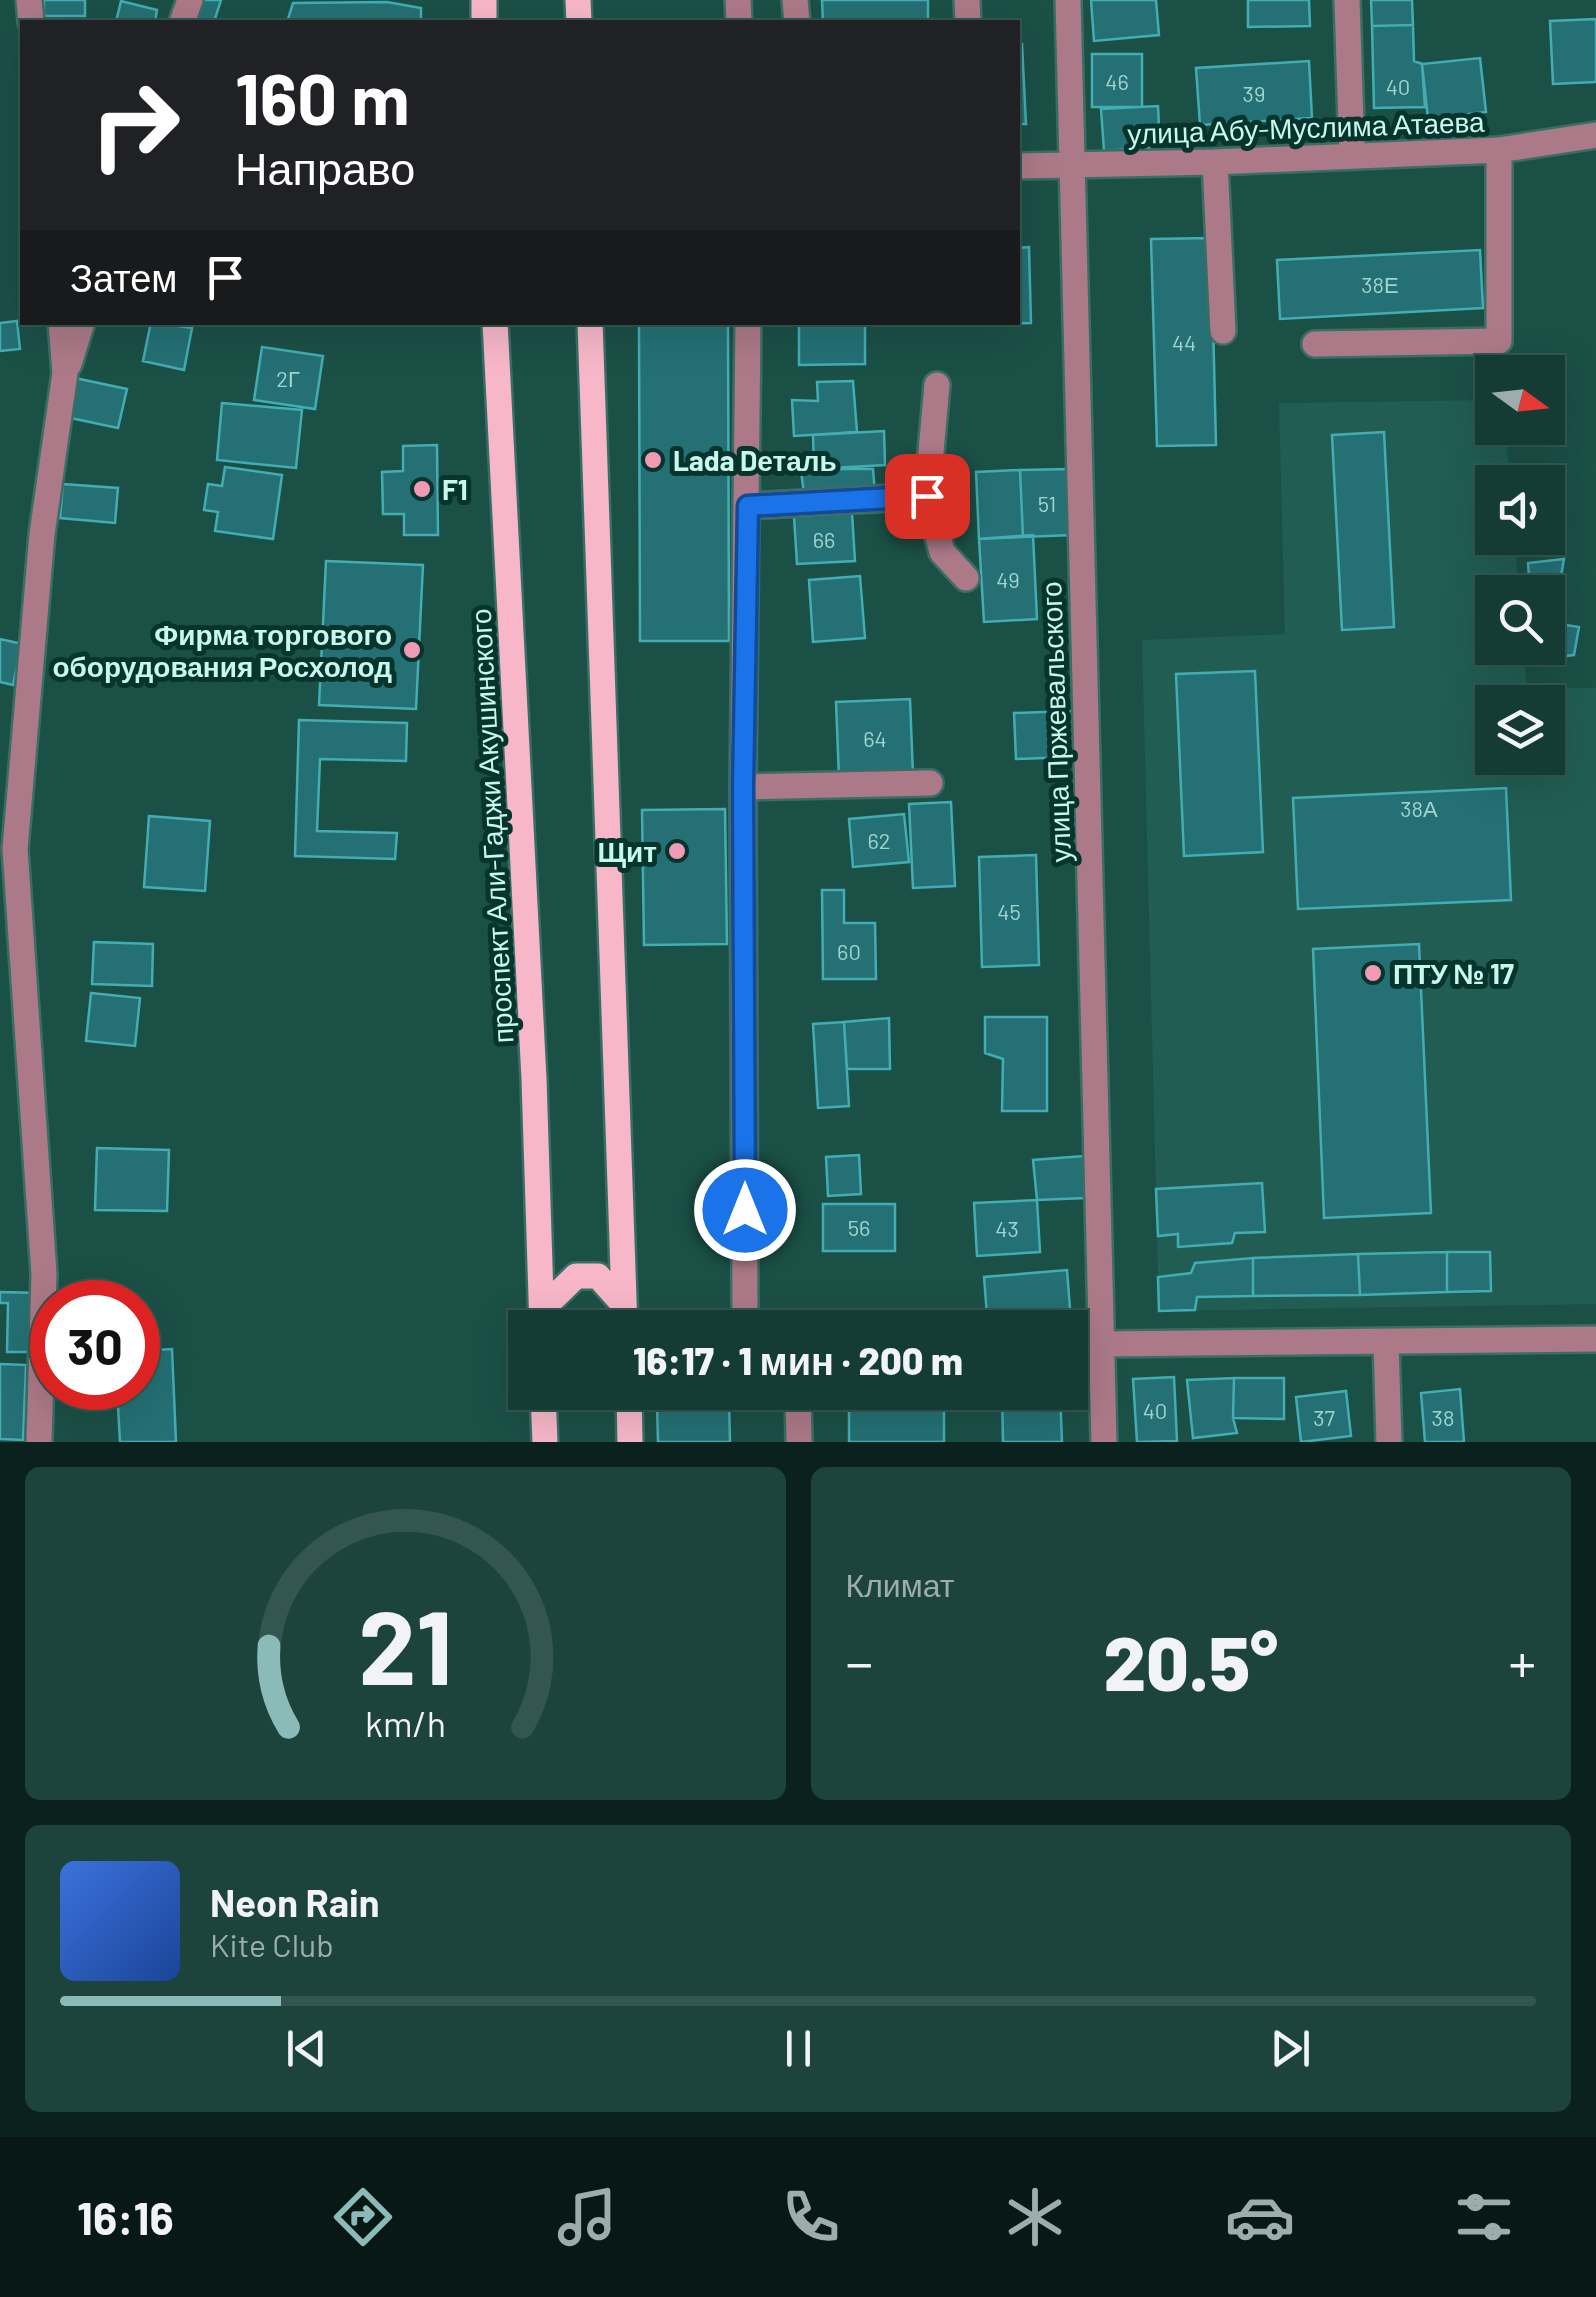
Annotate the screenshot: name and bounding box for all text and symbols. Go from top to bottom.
text: 160 m [235,55,410,139]
icon: right [70,60,200,190]
house number: 46 [1105,68,1129,94]
house number: 40 [1386,73,1410,99]
house number: 39 [1243,80,1265,106]
street label: улица Абу-Муслима Атаева [1127,104,1486,150]
text: Направо [235,140,415,194]
icon: arrive [198,250,253,305]
text: Затем [70,254,178,300]
house number: 38Е [1361,271,1399,297]
house number: 44 [1172,329,1196,355]
north arrow [1475,355,1565,445]
map controls [1475,355,1565,775]
house number: 2Г [276,365,300,391]
place label: Lada Dеталь [673,443,837,477]
marker: Lada Dеталь [642,449,664,471]
pin [885,454,970,539]
button: sound [1475,465,1565,555]
icon: arrive [900,469,955,524]
place label: F1 [442,472,468,506]
marker: F1 [411,478,433,500]
house number: 51 [1038,490,1056,516]
house number: 66 [813,526,835,552]
house number: 49 [996,566,1020,592]
button: search [1475,575,1565,665]
street label: улица Пржевальского [1033,581,1077,863]
street label: проспект Али-Гаджи Акушинского [463,608,519,1044]
place label: Фирма торгового оборудования Росхолод [52,617,392,683]
marker: Фирма торгового оборудования Росхолод [401,639,423,661]
button: layers [1475,685,1565,775]
house number: 64 [863,725,887,751]
house number: 38А [1400,795,1438,821]
house number: 62 [867,827,891,853]
place label: Щит [598,834,657,868]
marker: Щит [666,840,688,862]
house number: 45 [997,898,1021,924]
house number: 60 [837,938,861,964]
place label: ПТУ № 17 [1393,956,1514,990]
marker: ПТУ № 17 [1362,962,1384,984]
position arrow [693,1158,797,1262]
house number: 56 [848,1214,870,1240]
house number: 43 [995,1215,1019,1241]
speed limit sign: 30 [30,1280,160,1410]
text: 16:17 · 1 мин · 200 m [633,1337,963,1383]
house number: 40 [1143,1397,1167,1423]
house number: 37 [1313,1404,1335,1430]
house number: 38 [1432,1404,1454,1430]
text: Климат [846,1565,954,1603]
text: 21 [358,1581,452,1706]
text: 20.5° [1103,1616,1278,1706]
text: − [846,1628,873,1694]
text: + [1508,1628,1536,1694]
text: km/h [365,1701,446,1744]
text: Neon Rain [210,1879,379,1925]
text: Kite Club [210,1925,334,1963]
icon: previous [279,2021,334,2076]
icon: pause [771,2021,826,2076]
icon: next [1263,2021,1318,2076]
icon: directions [328,2182,398,2252]
icon: music [552,2182,622,2252]
icon: phone [776,2182,846,2252]
icon: climate [1000,2182,1070,2252]
icon: car [1225,2182,1295,2252]
icon: filters [1449,2182,1519,2252]
text: 16:16 [77,2190,174,2244]

